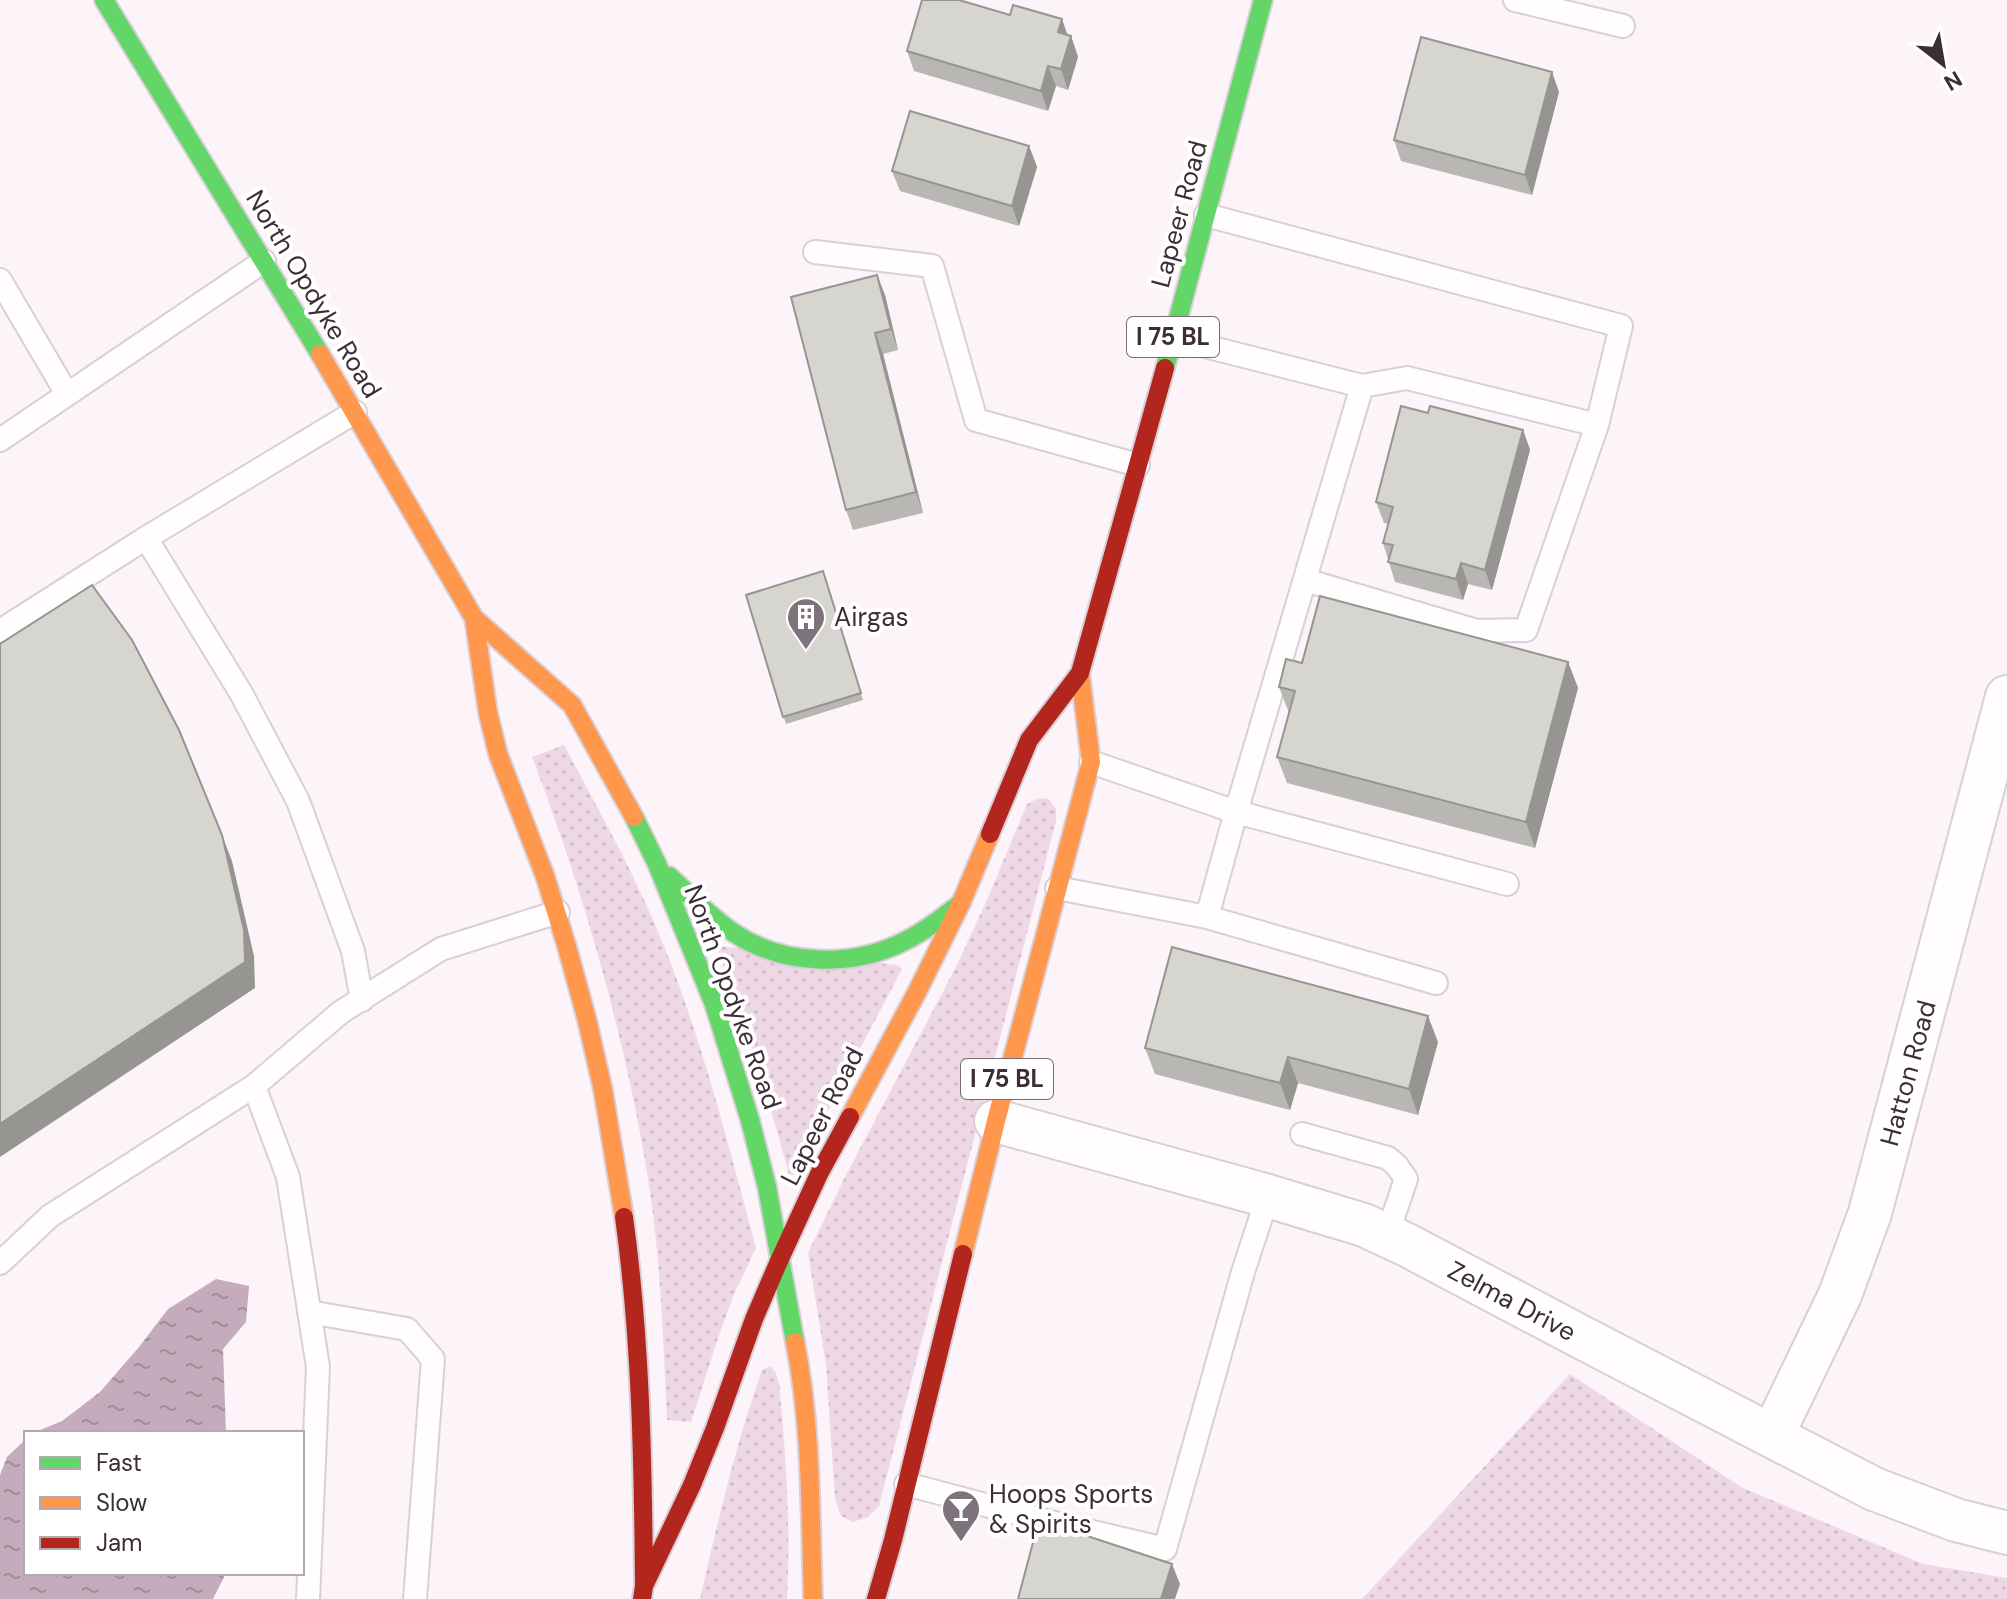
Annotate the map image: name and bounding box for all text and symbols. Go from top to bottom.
north arrow [1903,24,1983,104]
text: N [1939,64,1967,97]
street label: Lapeer Road [1143,137,1215,291]
street label: North Opdyke Road [238,184,390,404]
road number: I 75 BL [1127,317,1219,357]
building icon: Airgas [785,596,827,651]
place label: Airgas [834,600,909,634]
street label: North Opdyke Road [677,880,789,1114]
street label: Hatton Road [1872,996,1944,1150]
street label: Lapeer Road [773,1041,871,1191]
road number: I 75 BL [961,1059,1053,1099]
street label: Zelma Drive [1442,1253,1582,1349]
legend [24,1431,304,1575]
text: Fast [96,1447,142,1478]
place label: Hoops Sports & Spirits [989,1477,1153,1541]
text: Slow [96,1487,147,1518]
bar icon: Hoops Sports & Spirits [940,1488,982,1543]
text: Jam [96,1527,142,1558]

